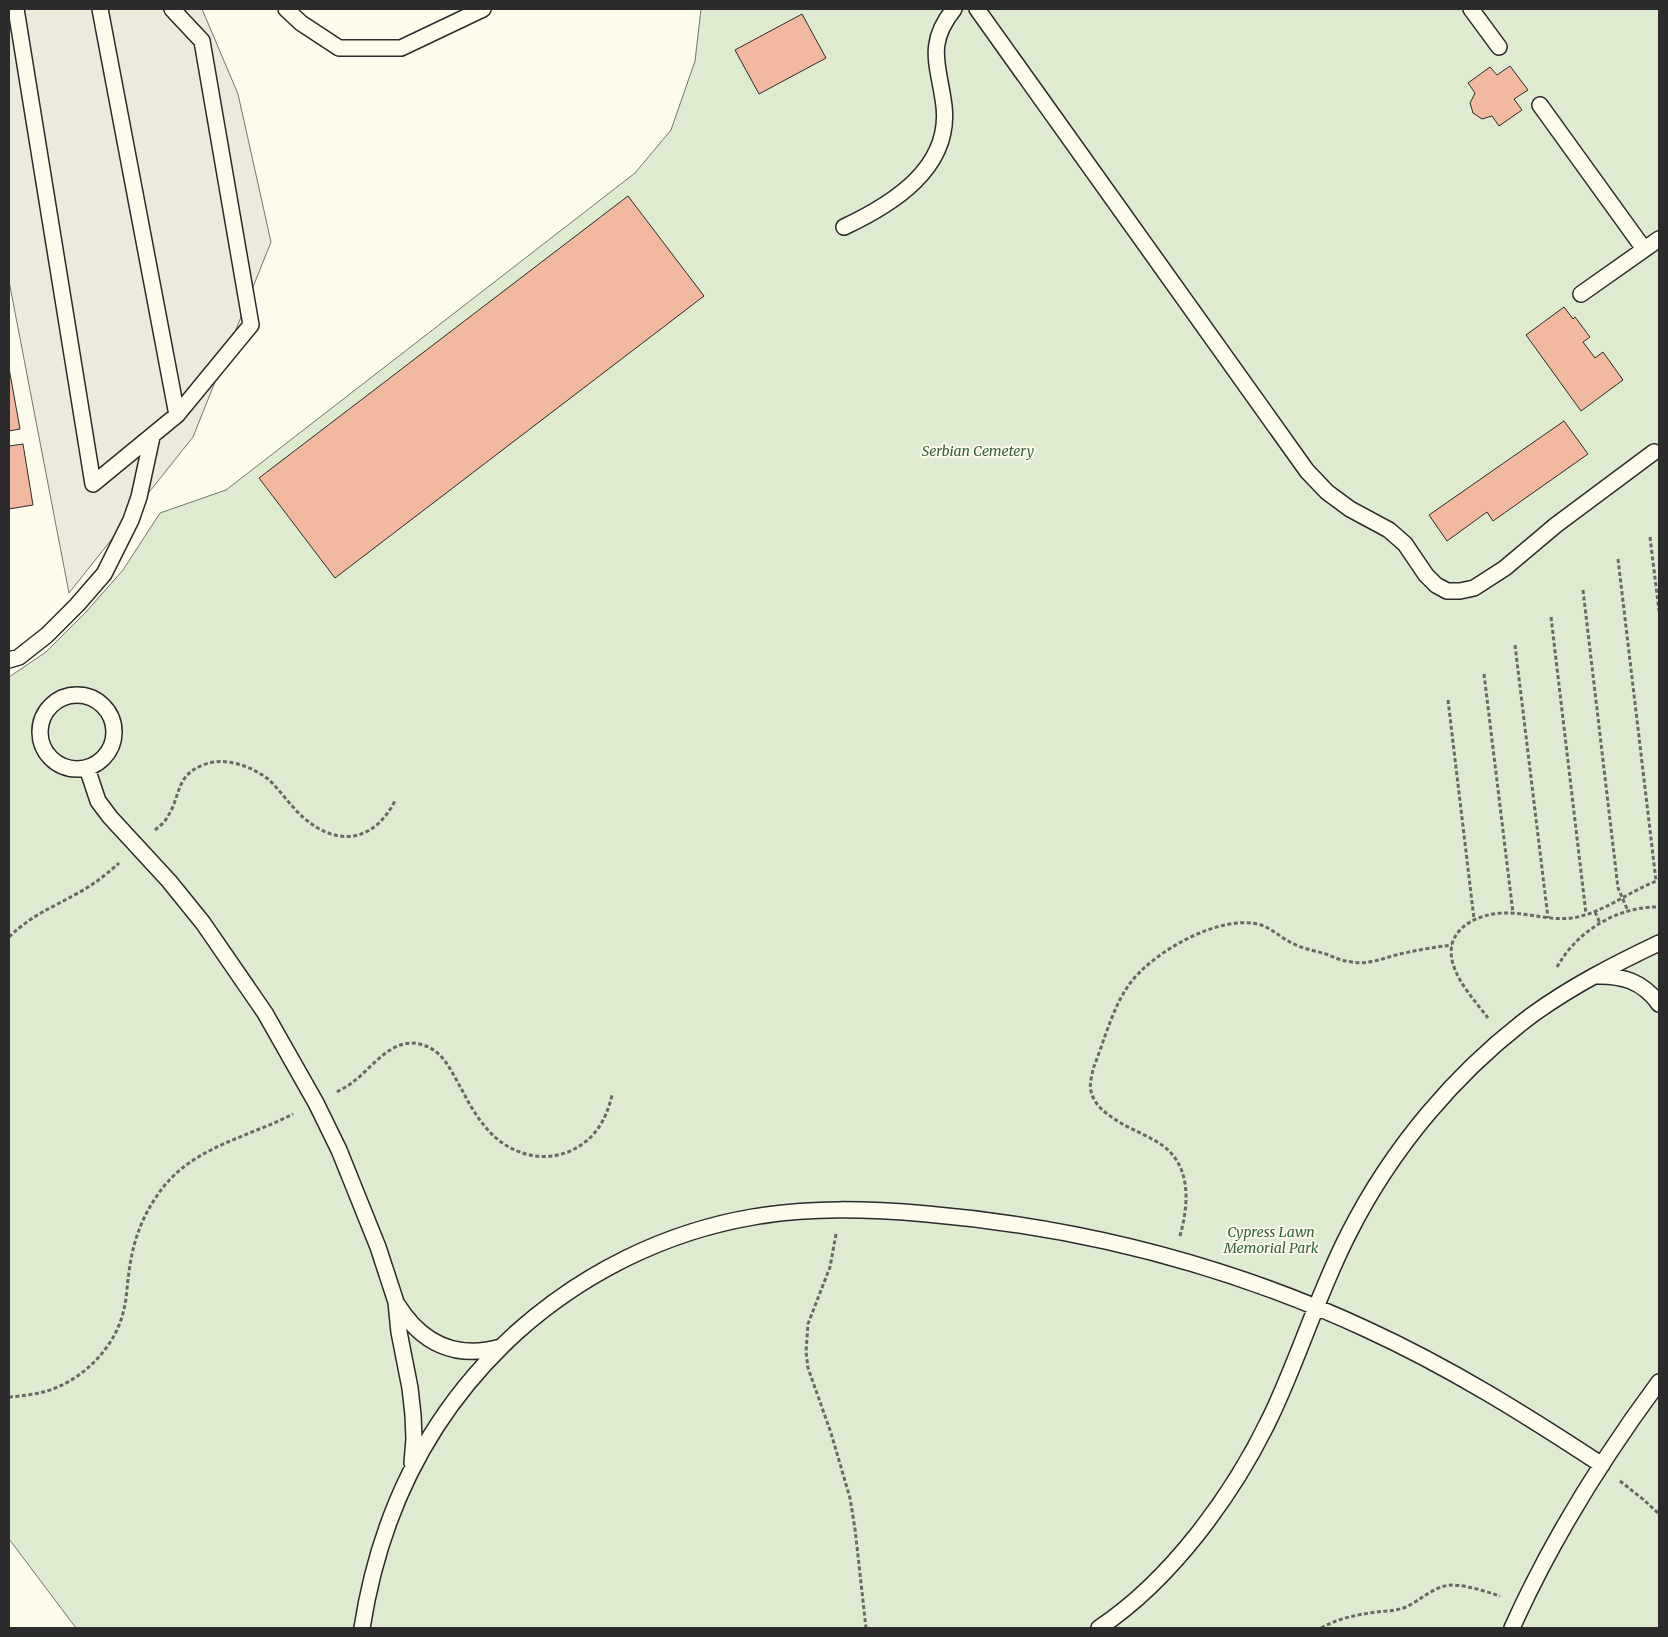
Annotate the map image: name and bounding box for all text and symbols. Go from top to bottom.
park label: Serbian Cemetery [922,442,1035,460]
park label: Cypress Lawn Memorial Park [1223,1223,1319,1257]

